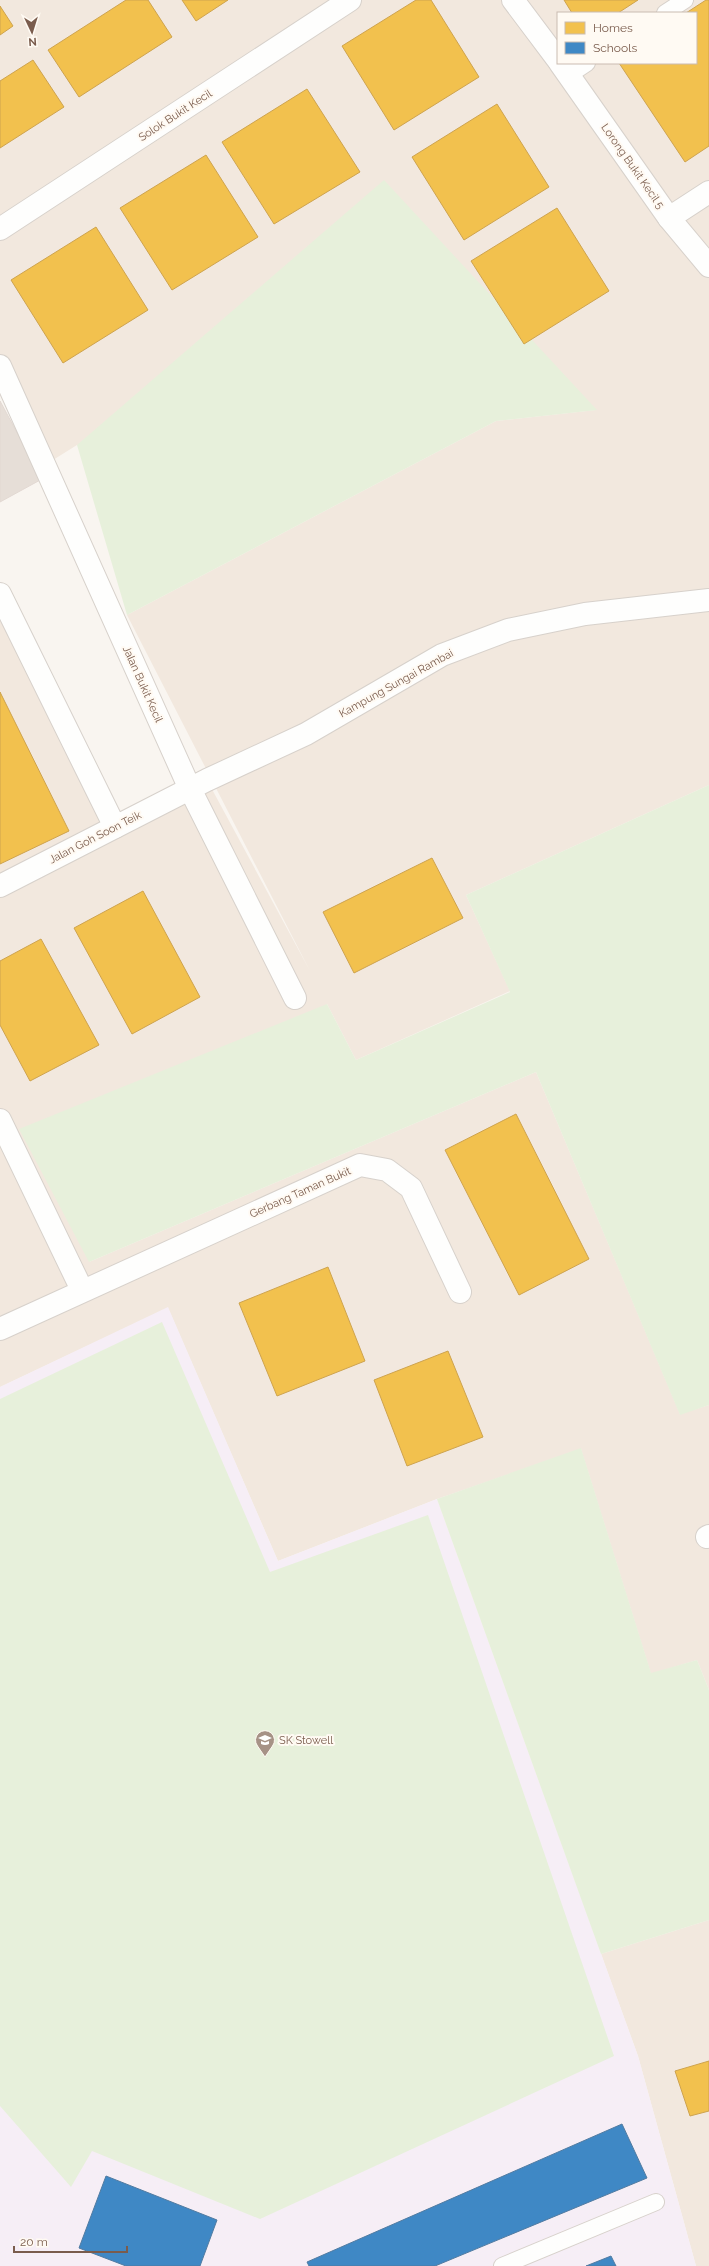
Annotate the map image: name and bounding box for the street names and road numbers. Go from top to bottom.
street label: Solok Bukit Kecil [136,87,214,144]
street label: Lorong Bukit Kecil 5 [598,121,667,211]
street label: Jalan Bukit Kecil [120,644,165,725]
street label: Kampung Sungai Rambai [337,647,456,720]
street label: Jalan Goh Soon Teik [47,808,144,866]
street label: Gerbang Taman Bukit [248,1164,353,1221]

